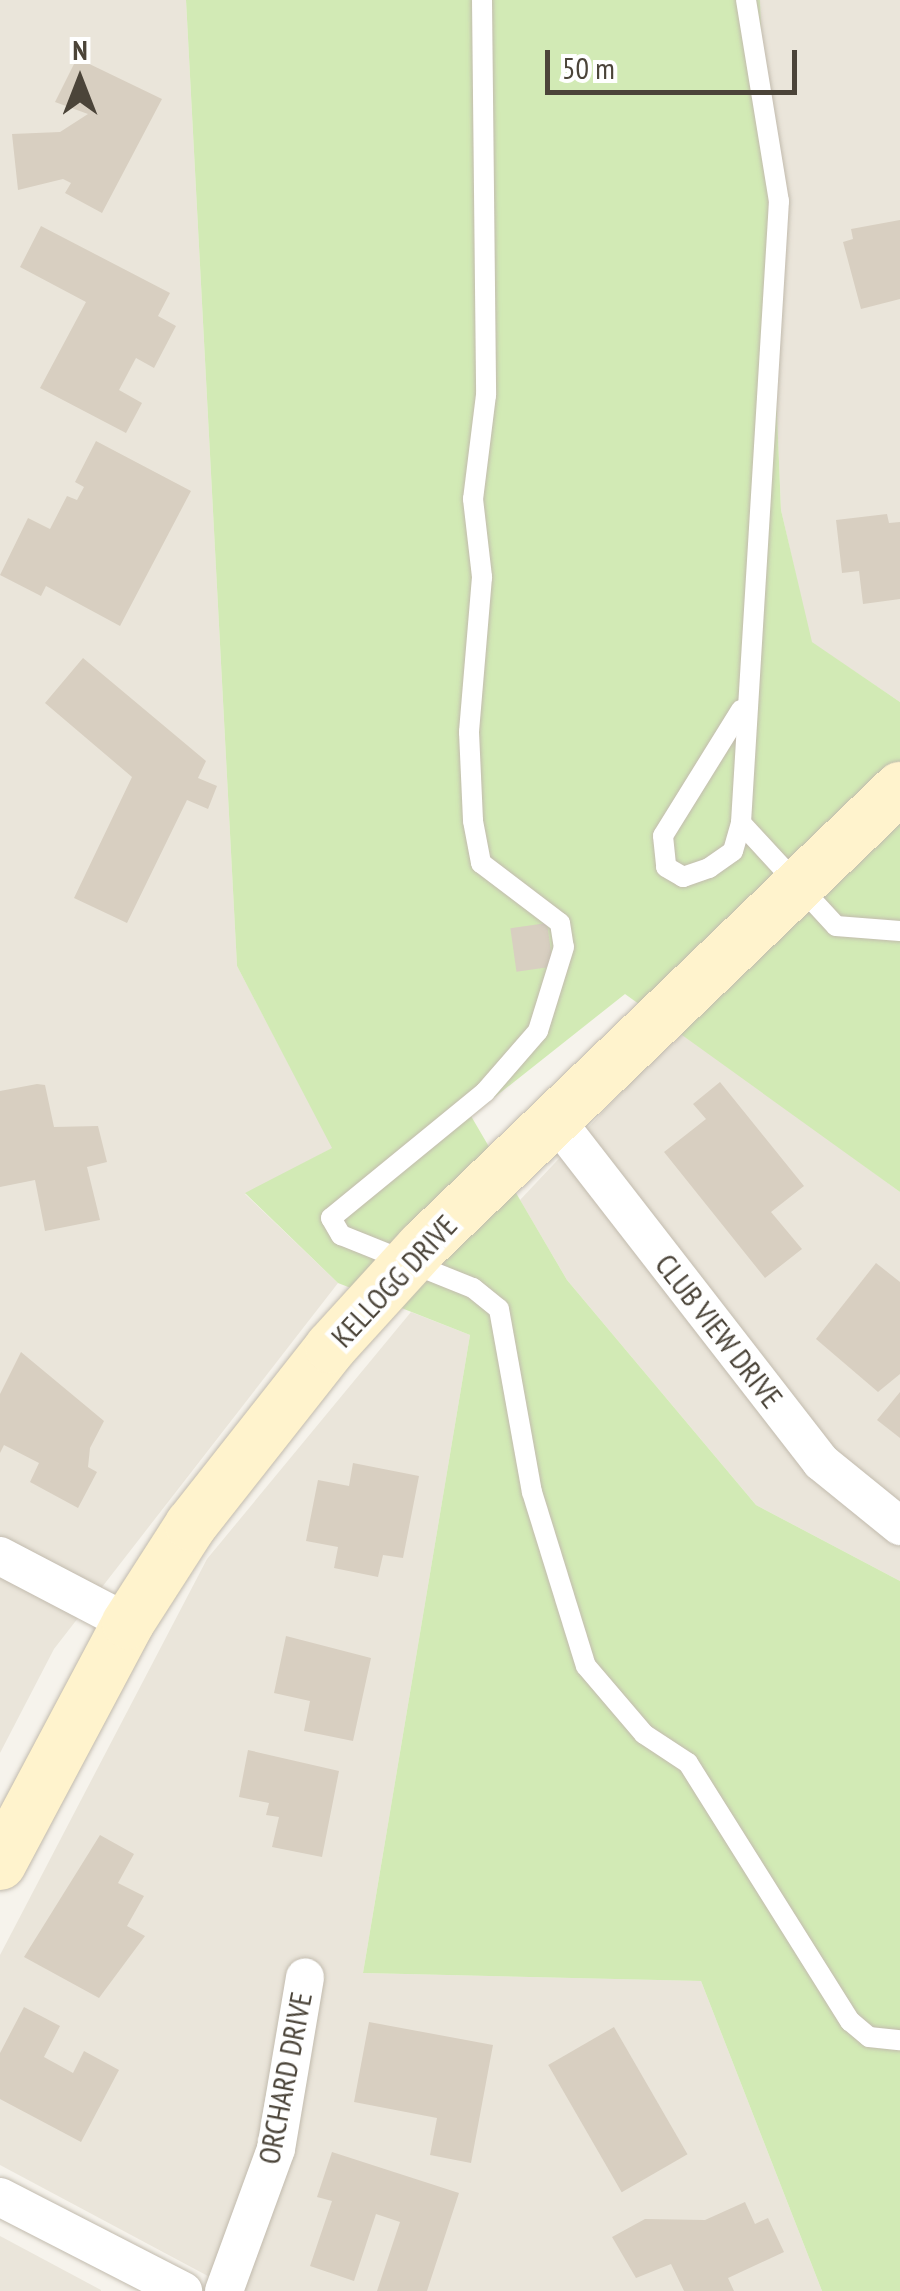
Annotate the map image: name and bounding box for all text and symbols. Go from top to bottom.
north arrow [30,30,130,130]
scale bar [550,30,802,92]
text: N [72,31,88,68]
text: 50 m [562,48,615,87]
street label: KELLOGG DRIVE [324,1208,464,1354]
street label: CLUB VIEW DRIVE [647,1246,791,1416]
street label: ORCHARD DRIVE [251,1989,319,2167]

